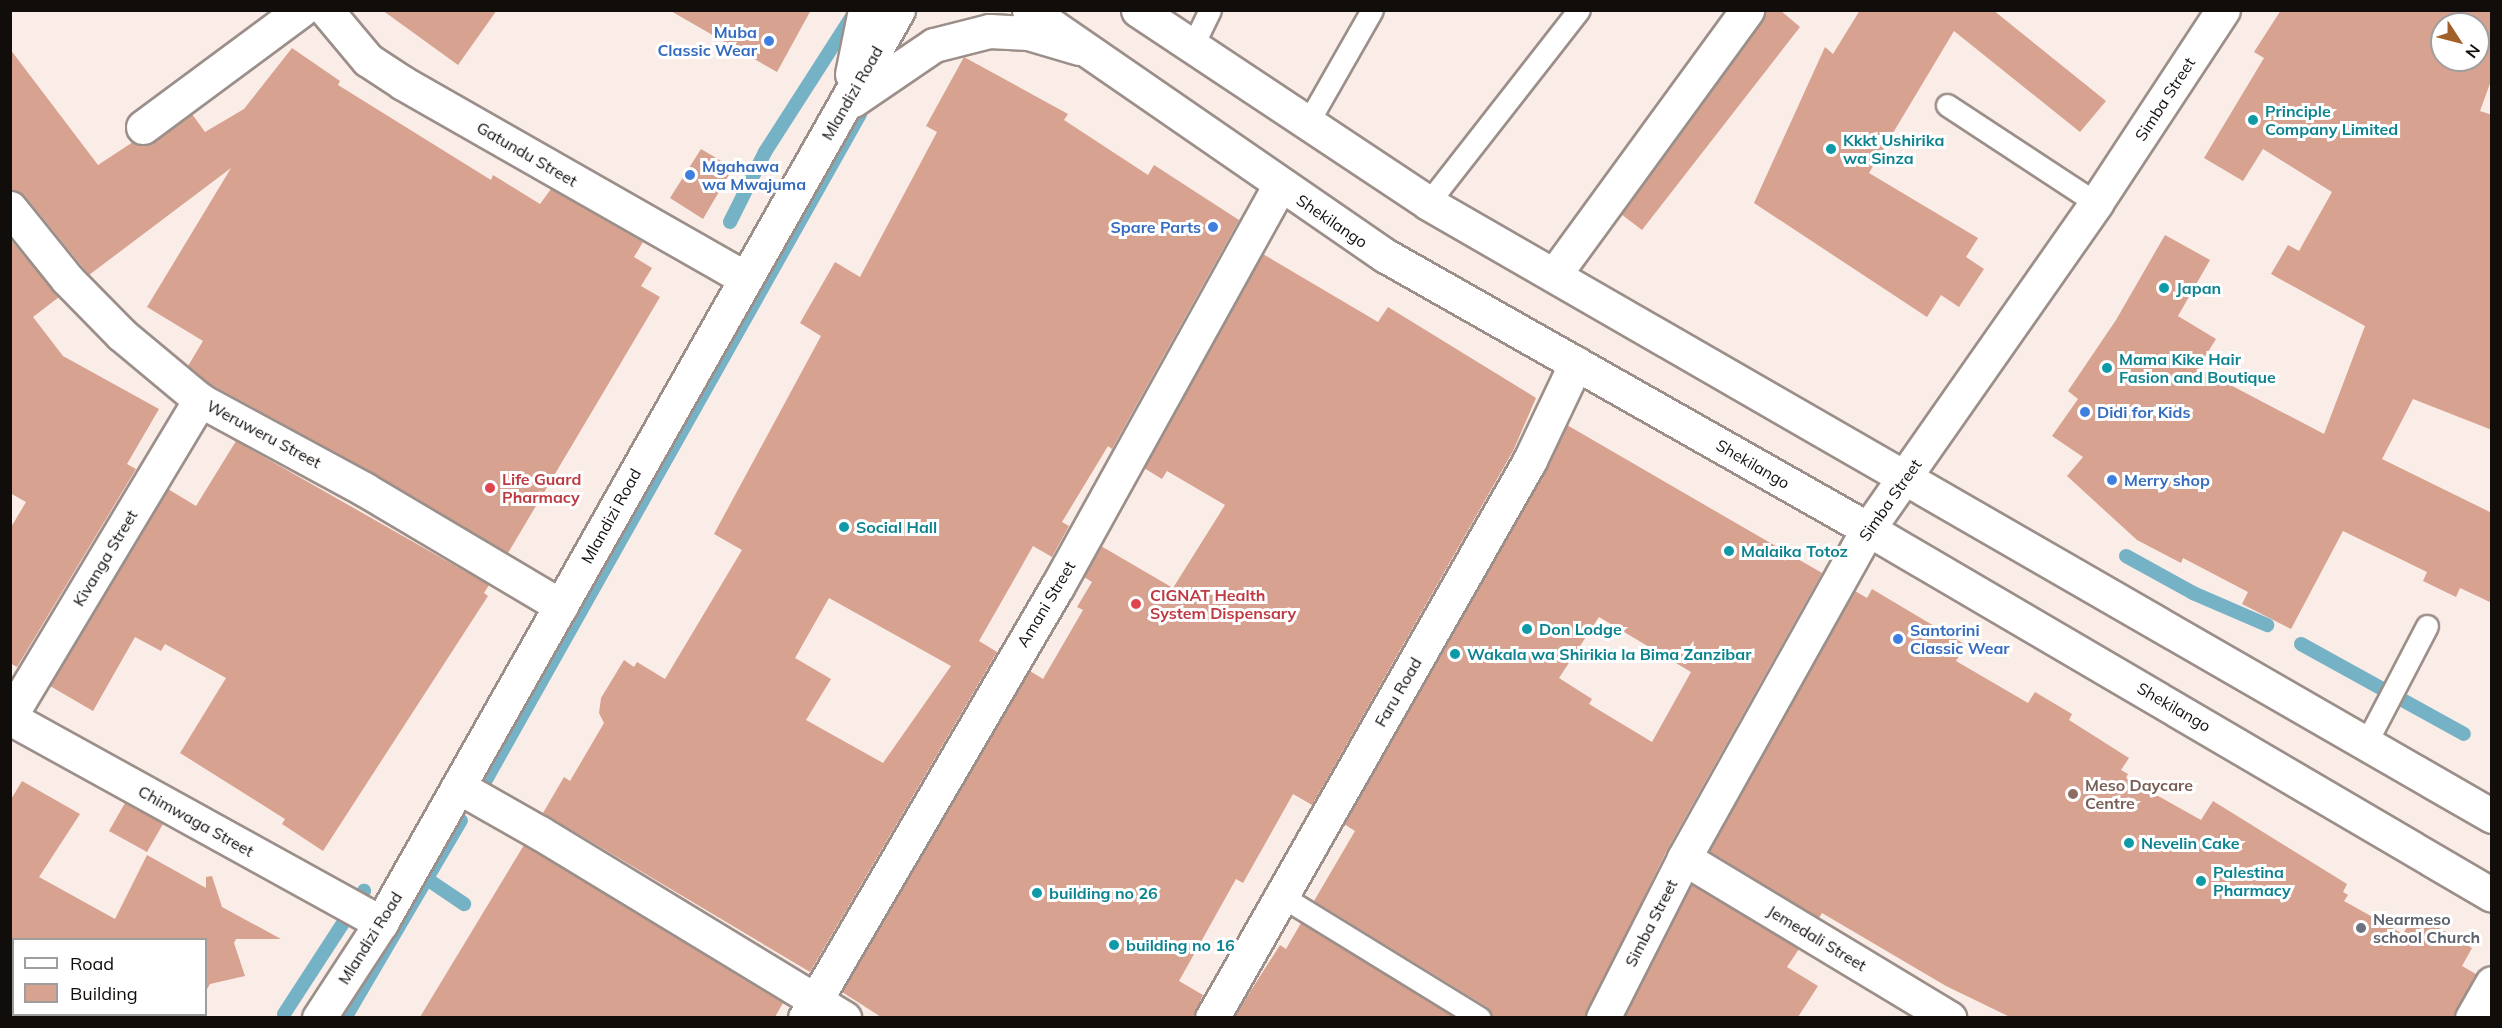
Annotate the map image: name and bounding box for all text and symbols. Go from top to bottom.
north arrow [2430,12,2490,72]
place label: Muba Classic Wear [657,22,757,60]
marker: Muba Classic Wear [762,34,776,48]
text: N [2461,41,2485,62]
street label: Mlandizi Road [817,43,887,143]
street label: Simba Street [2131,54,2199,144]
place label: Principle Company Limited [2265,101,2398,139]
marker: Principle Company Limited [2246,113,2260,127]
street label: Gatundu Street [473,117,581,191]
place label: Kkkt Ushirika wa Sinza [1843,130,1944,168]
marker: Kkkt Ushirika wa Sinza [1824,142,1838,156]
place label: Mgahawa wa Mwajuma [702,156,806,194]
marker: Mgahawa wa Mwajuma [683,168,697,182]
street label: Shekilango [1293,190,1371,252]
place label: Spare Parts [1111,217,1201,237]
marker: Spare Parts [1206,220,1220,234]
place label: Japan [2176,278,2221,298]
marker: Japan [2157,281,2171,295]
place label: Mama Kike Hair Fasion and Boutique [2119,349,2276,387]
marker: Mama Kike Hair Fasion and Boutique [2100,361,2114,375]
street label: Weruweru Street [204,396,324,472]
place label: Didi for Kids [2097,402,2190,422]
marker: Didi for Kids [2078,405,2092,419]
street label: Shekilango [1713,435,1793,493]
street label: Simba Street [1855,455,1925,545]
street label: Mlandizi Road [577,465,645,567]
place label: Life Guard Pharmacy [502,469,581,507]
place label: Merry shop [2124,470,2210,490]
marker: Merry shop [2105,473,2119,487]
marker: Life Guard Pharmacy [483,481,497,495]
street label: Kivanga Street [69,506,141,610]
place label: Social Hall [856,517,937,537]
marker: Social Hall [837,520,851,534]
place label: Malaika Totoz [1741,541,1848,561]
marker: Malaika Totoz [1722,544,1736,558]
street label: Amani Street [1013,557,1079,651]
place label: CIGNAT Health System Dispensary [1150,585,1296,623]
marker: CIGNAT Health System Dispensary [1127,595,1145,613]
place label: Don Lodge [1539,619,1622,639]
place label: Santorini Classic Wear [1910,620,2010,658]
marker: Don Lodge [1520,622,1534,636]
marker: Santorini Classic Wear [1891,632,1905,646]
place label: Wakala wa Shirikia la Bima Zanzibar [1467,644,1751,664]
marker: Wakala wa Shirikia la Bima Zanzibar [1448,647,1462,661]
street label: Faru Road [1371,654,1425,730]
street label: Shekilango [2134,678,2214,736]
place label: Meso Daycare Centre [2085,775,2193,813]
street label: Chimwaga Street [135,781,257,861]
marker: Meso Daycare Centre [2066,787,2080,801]
place label: Nevelin Cake [2141,833,2239,853]
marker: Nevelin Cake [2122,836,2136,850]
place label: Palestina Pharmacy [2213,862,2291,900]
marker: Palestina Pharmacy [2194,874,2208,888]
street label: Simba Street [1621,876,1681,970]
place label: building no 26 [1049,883,1158,903]
marker: building no 26 [1030,886,1044,900]
street label: Mlandizi Road [334,888,406,988]
street label: Jemedali Street [1764,901,1870,975]
place label: Nearmeso school Church [2373,909,2480,947]
marker: Nearmeso school Church [2354,921,2368,935]
place label: building no 16 [1126,935,1235,955]
legend [12,938,207,1016]
marker: building no 16 [1107,938,1121,952]
text: Road [70,952,114,975]
text: Building [70,982,138,1005]

